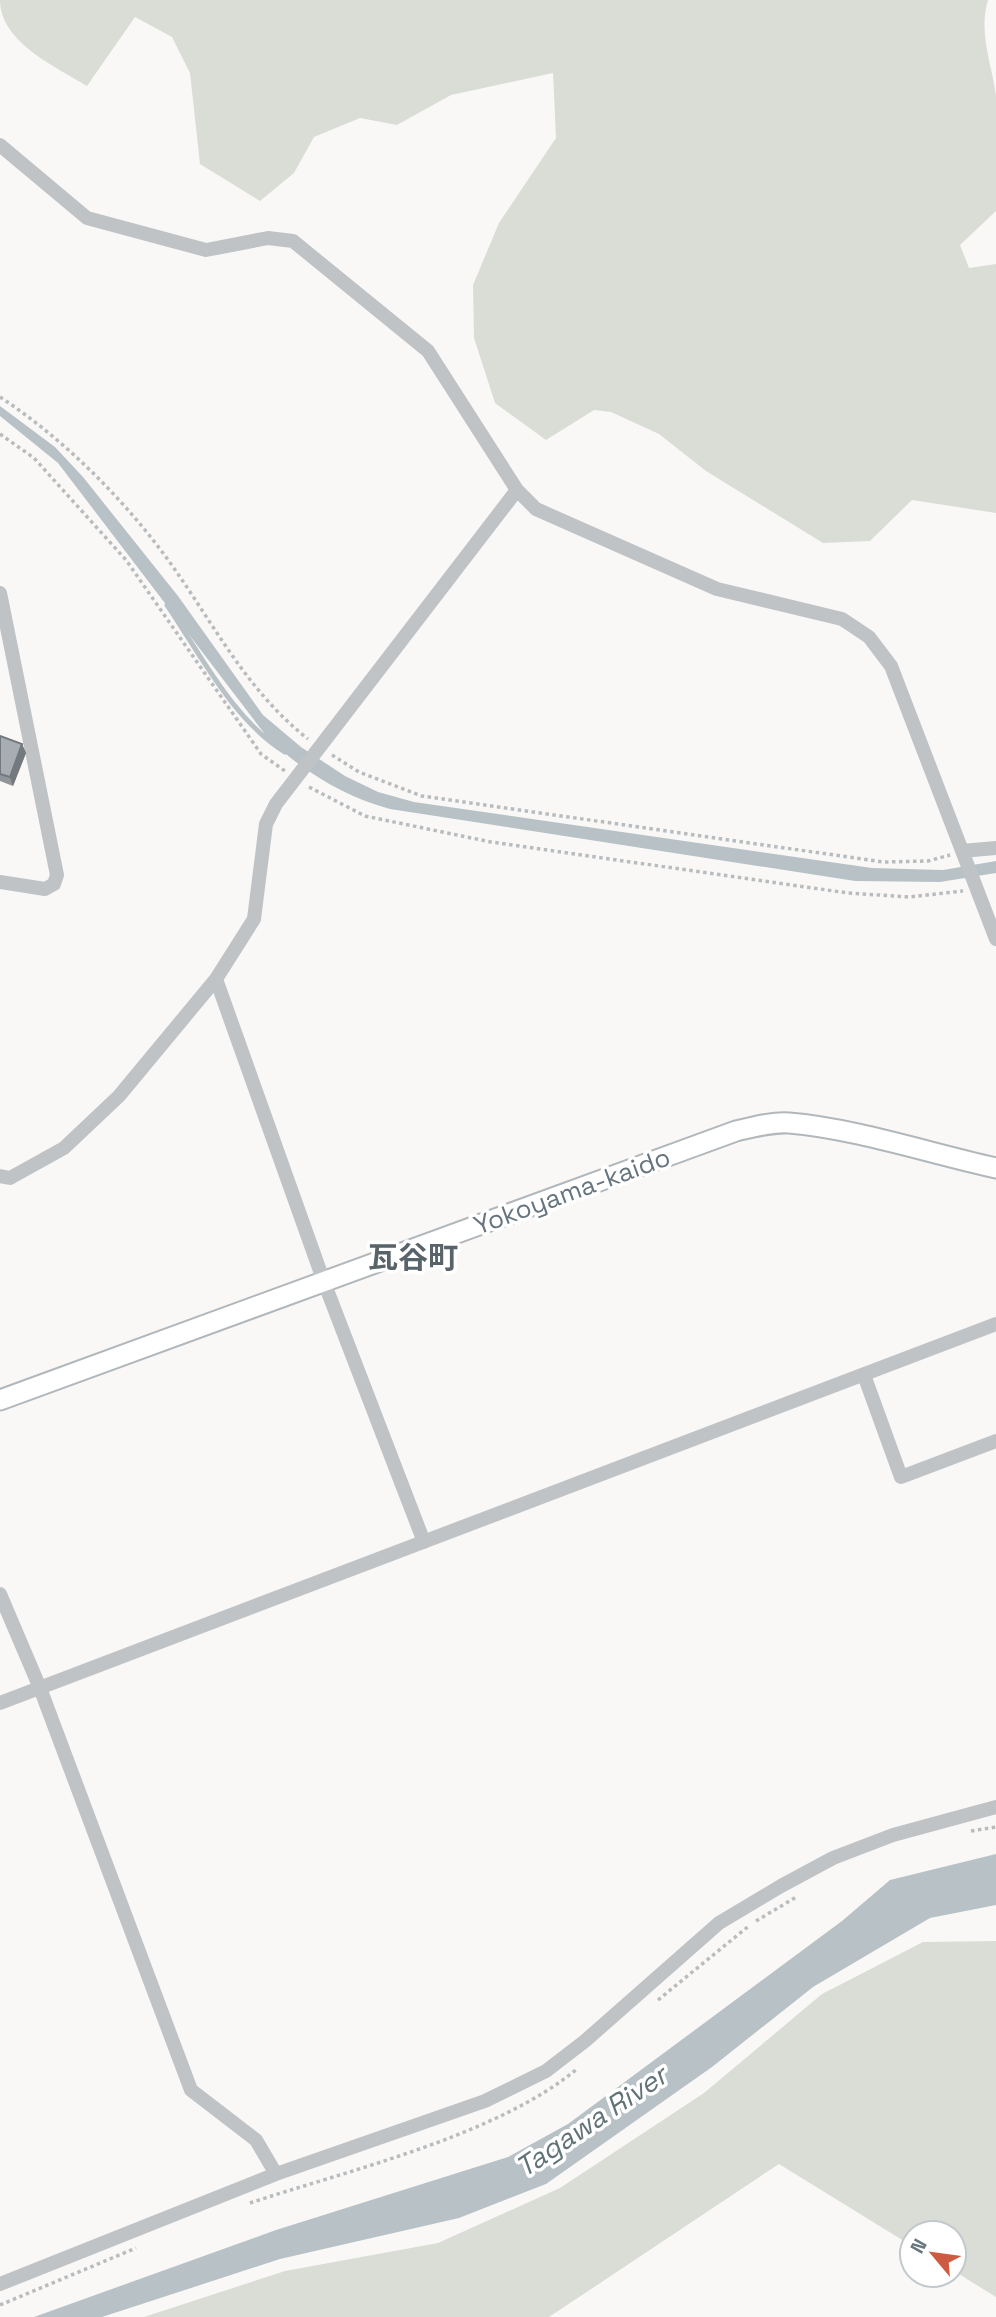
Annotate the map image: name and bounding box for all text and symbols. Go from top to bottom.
street label: Yokoyama-kaido [469,1140,675,1242]
district label: 瓦谷町 [368,1238,458,1277]
water label: Tagawa River [508,2055,677,2185]
north arrow [898,2219,968,2289]
text: N [905,2234,933,2258]

